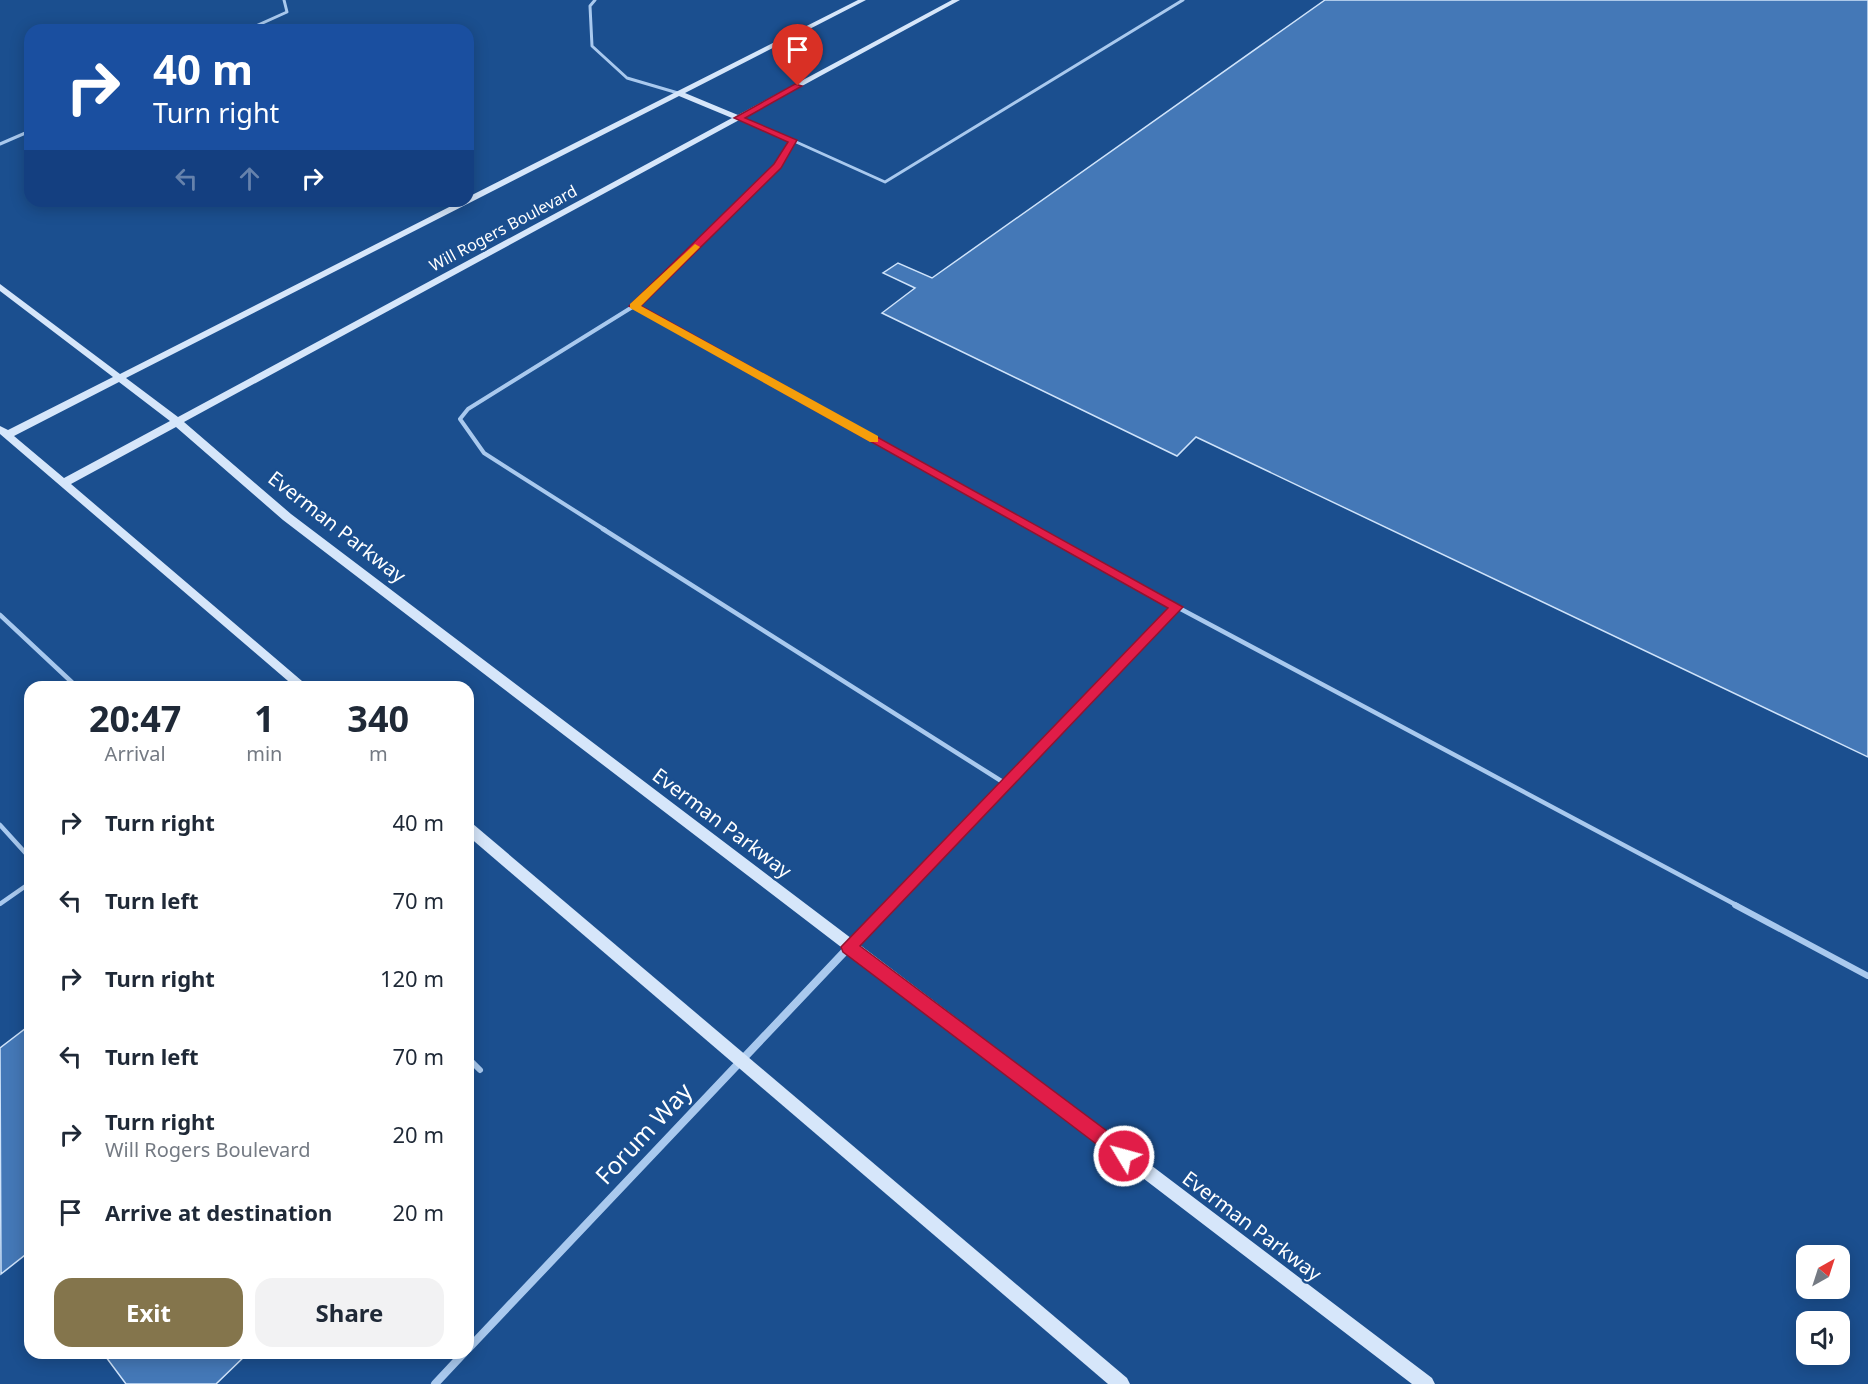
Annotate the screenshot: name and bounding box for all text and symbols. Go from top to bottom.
pin [772,24,823,86]
icon: arrive [781,33,814,66]
text: 40 m [153,40,253,97]
icon: right [54,48,132,126]
text: Turn right [153,94,279,131]
icon: left [170,162,203,195]
icon: ahead [233,162,266,195]
icon: right [296,162,329,195]
street label: Will Rogers Boulevard [425,180,581,276]
street label: Everman Parkway [263,464,412,589]
text: 20:47 [89,694,181,743]
text: 1 [254,694,275,743]
text: 340 [347,694,409,743]
text: Arrival [105,740,166,767]
text: min [246,740,282,767]
text: m [369,740,388,767]
street label: Everman Parkway [647,761,798,884]
icon: right [54,806,87,839]
text: Turn right [105,807,215,837]
text: 40 m [393,807,444,837]
icon: left [54,884,87,917]
text: Turn left [105,885,199,915]
text: 70 m [393,885,444,915]
icon: right [54,962,87,995]
text: Turn right [105,963,215,993]
text: 120 m [380,963,444,993]
icon: left [54,1040,87,1073]
text: Turn left [105,1041,199,1071]
text: 70 m [393,1041,444,1071]
street label: Forum Way [587,1074,699,1191]
text: Turn right [105,1106,215,1136]
icon: right [54,1118,87,1151]
text: 20 m [393,1119,444,1149]
position arrow [1092,1124,1156,1188]
text: Will Rogers Boulevard [105,1136,310,1163]
street label: Everman Parkway [1177,1164,1328,1287]
icon: arrive [54,1196,87,1229]
text: Arrive at destination [105,1197,332,1227]
text: 20 m [393,1197,444,1227]
north arrow [1796,1245,1850,1299]
map controls [1796,1245,1850,1365]
button: Exit [54,1278,243,1347]
button: Share [255,1278,444,1347]
button: sound [1796,1311,1850,1365]

